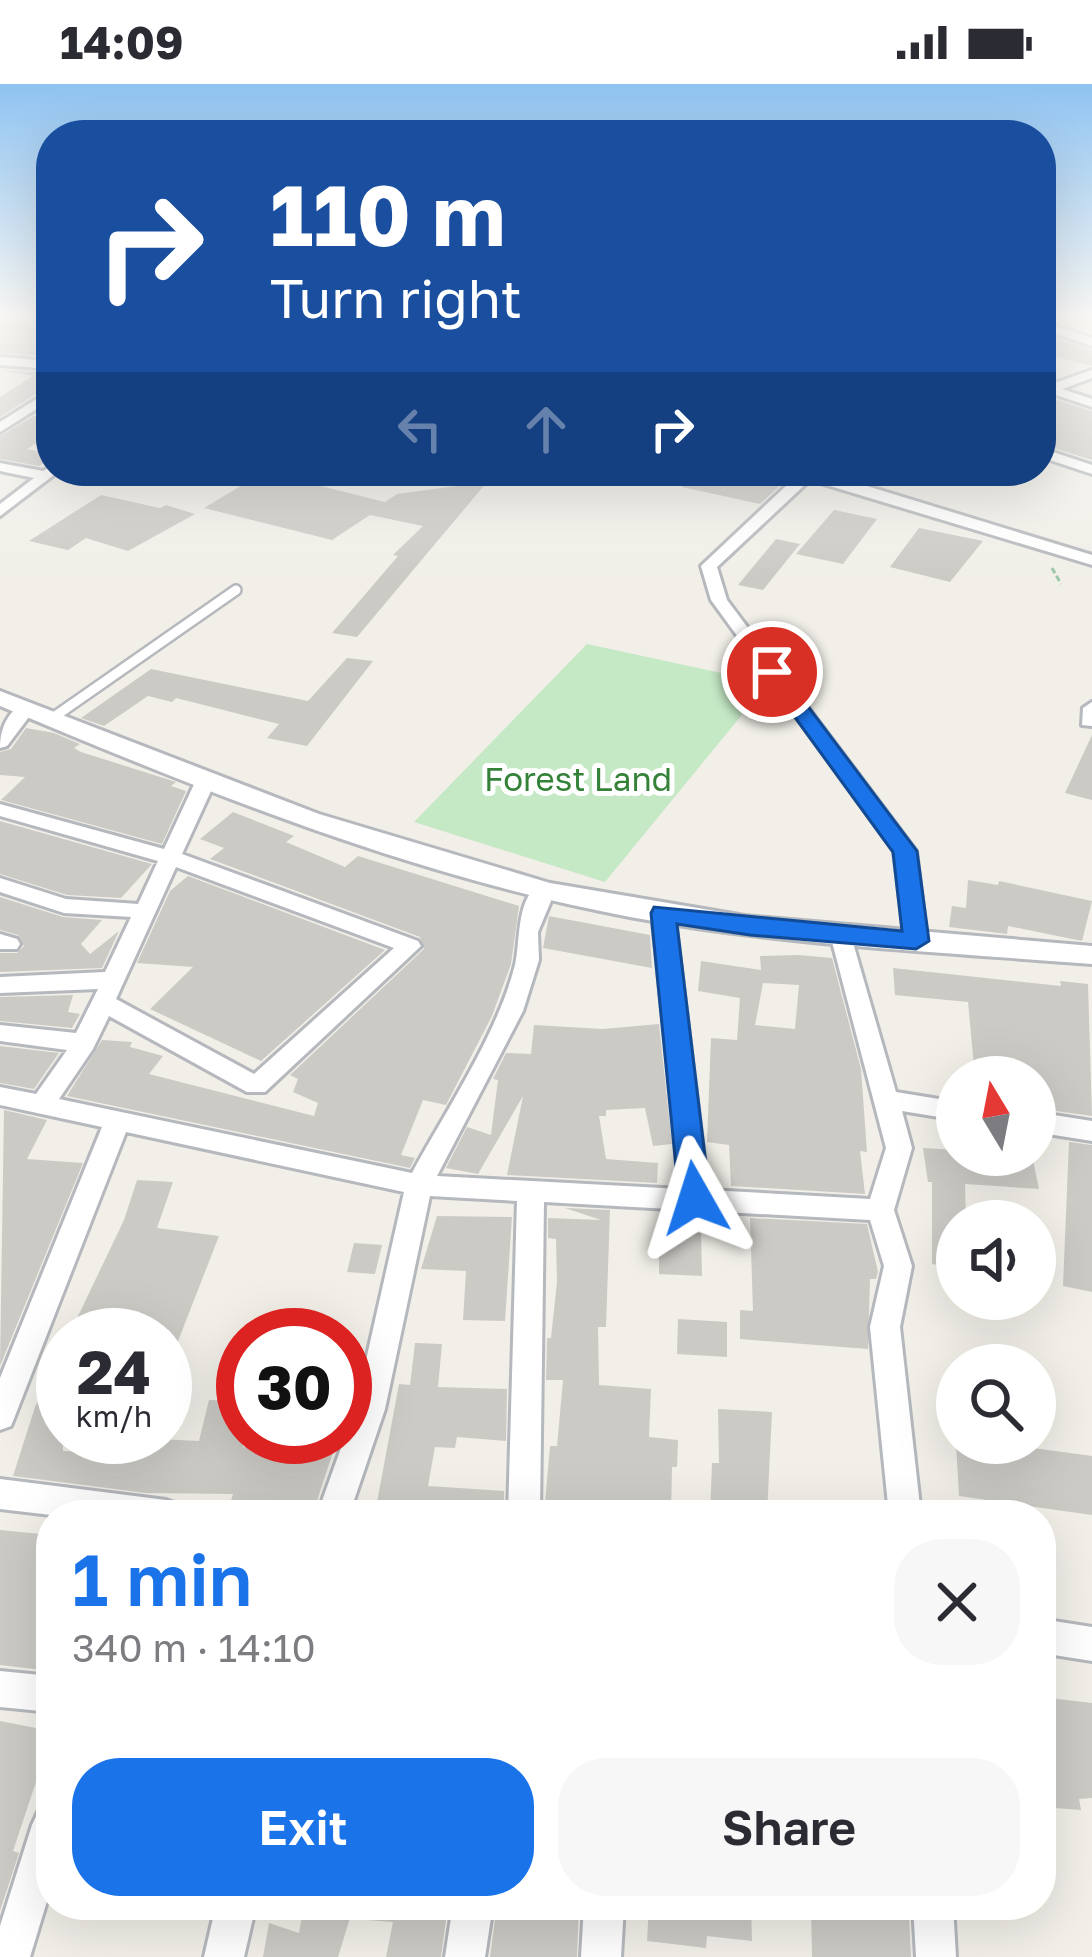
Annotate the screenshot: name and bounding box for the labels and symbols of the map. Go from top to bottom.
pin [721,621,823,723]
park label: Forest Land [484,759,672,798]
north arrow [936,1056,1056,1176]
position arrow [632,1135,758,1261]
speed limit sign: 30 [216,1308,372,1464]

